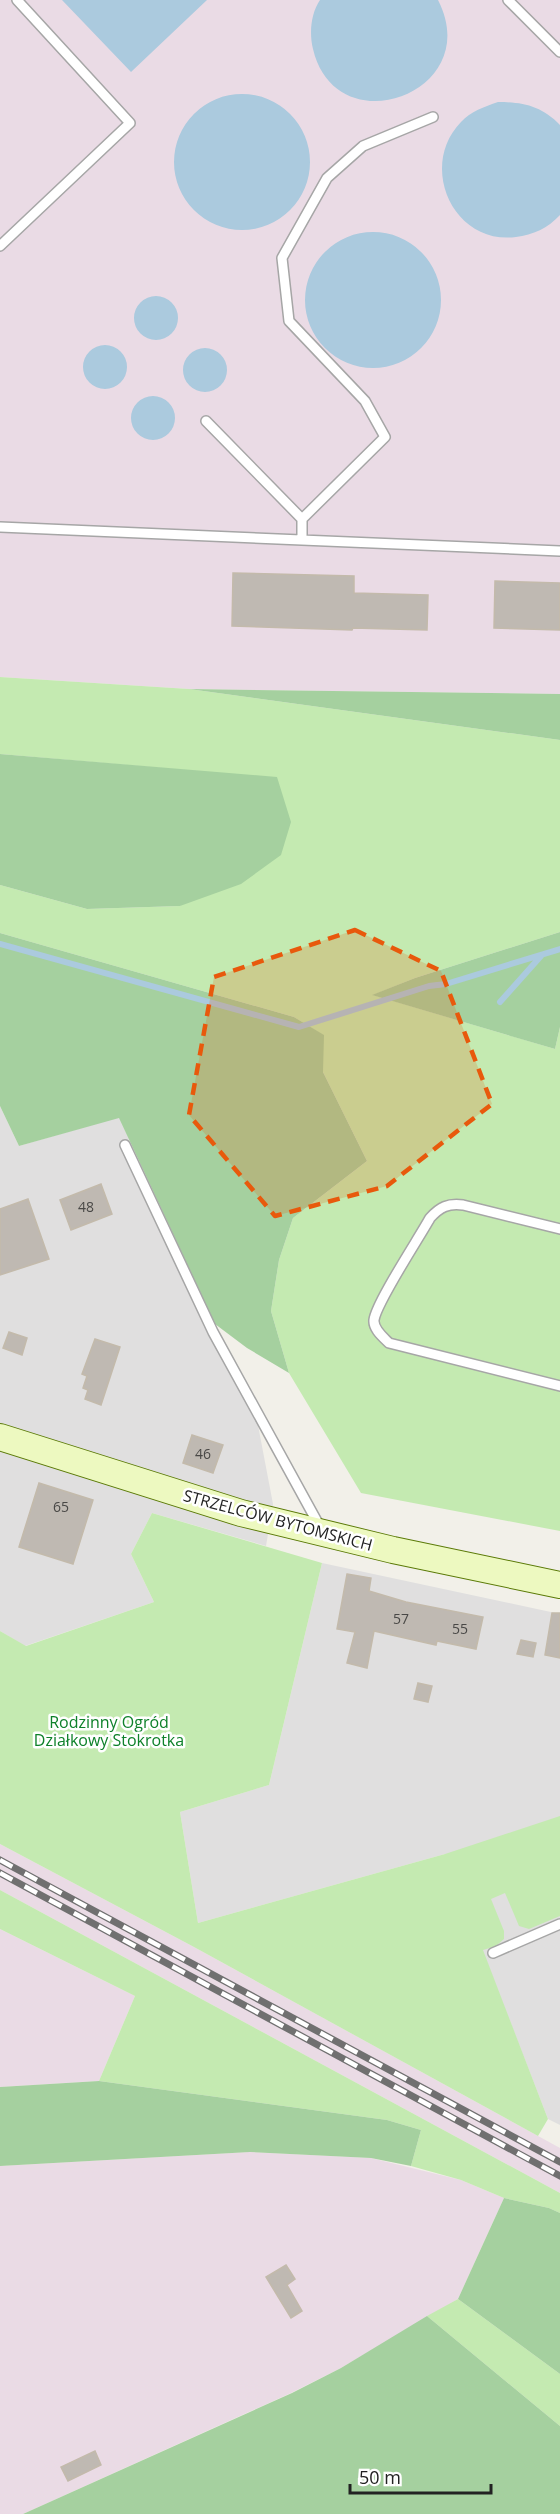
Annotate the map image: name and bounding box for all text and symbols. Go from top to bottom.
house number: 48 [78,1197,94,1216]
house number: 46 [195,1444,211,1463]
street label: STRZELCÓW BYTOMSKICH [181,1484,375,1556]
house number: 65 [53,1497,69,1516]
house number: 57 [393,1609,409,1628]
house number: 55 [452,1619,468,1638]
park label: Rodzinny Ogród Działkowy Stokrotka [34,1711,184,1751]
scale bar [350,2457,491,2495]
text: 50 m [359,2465,401,2489]

